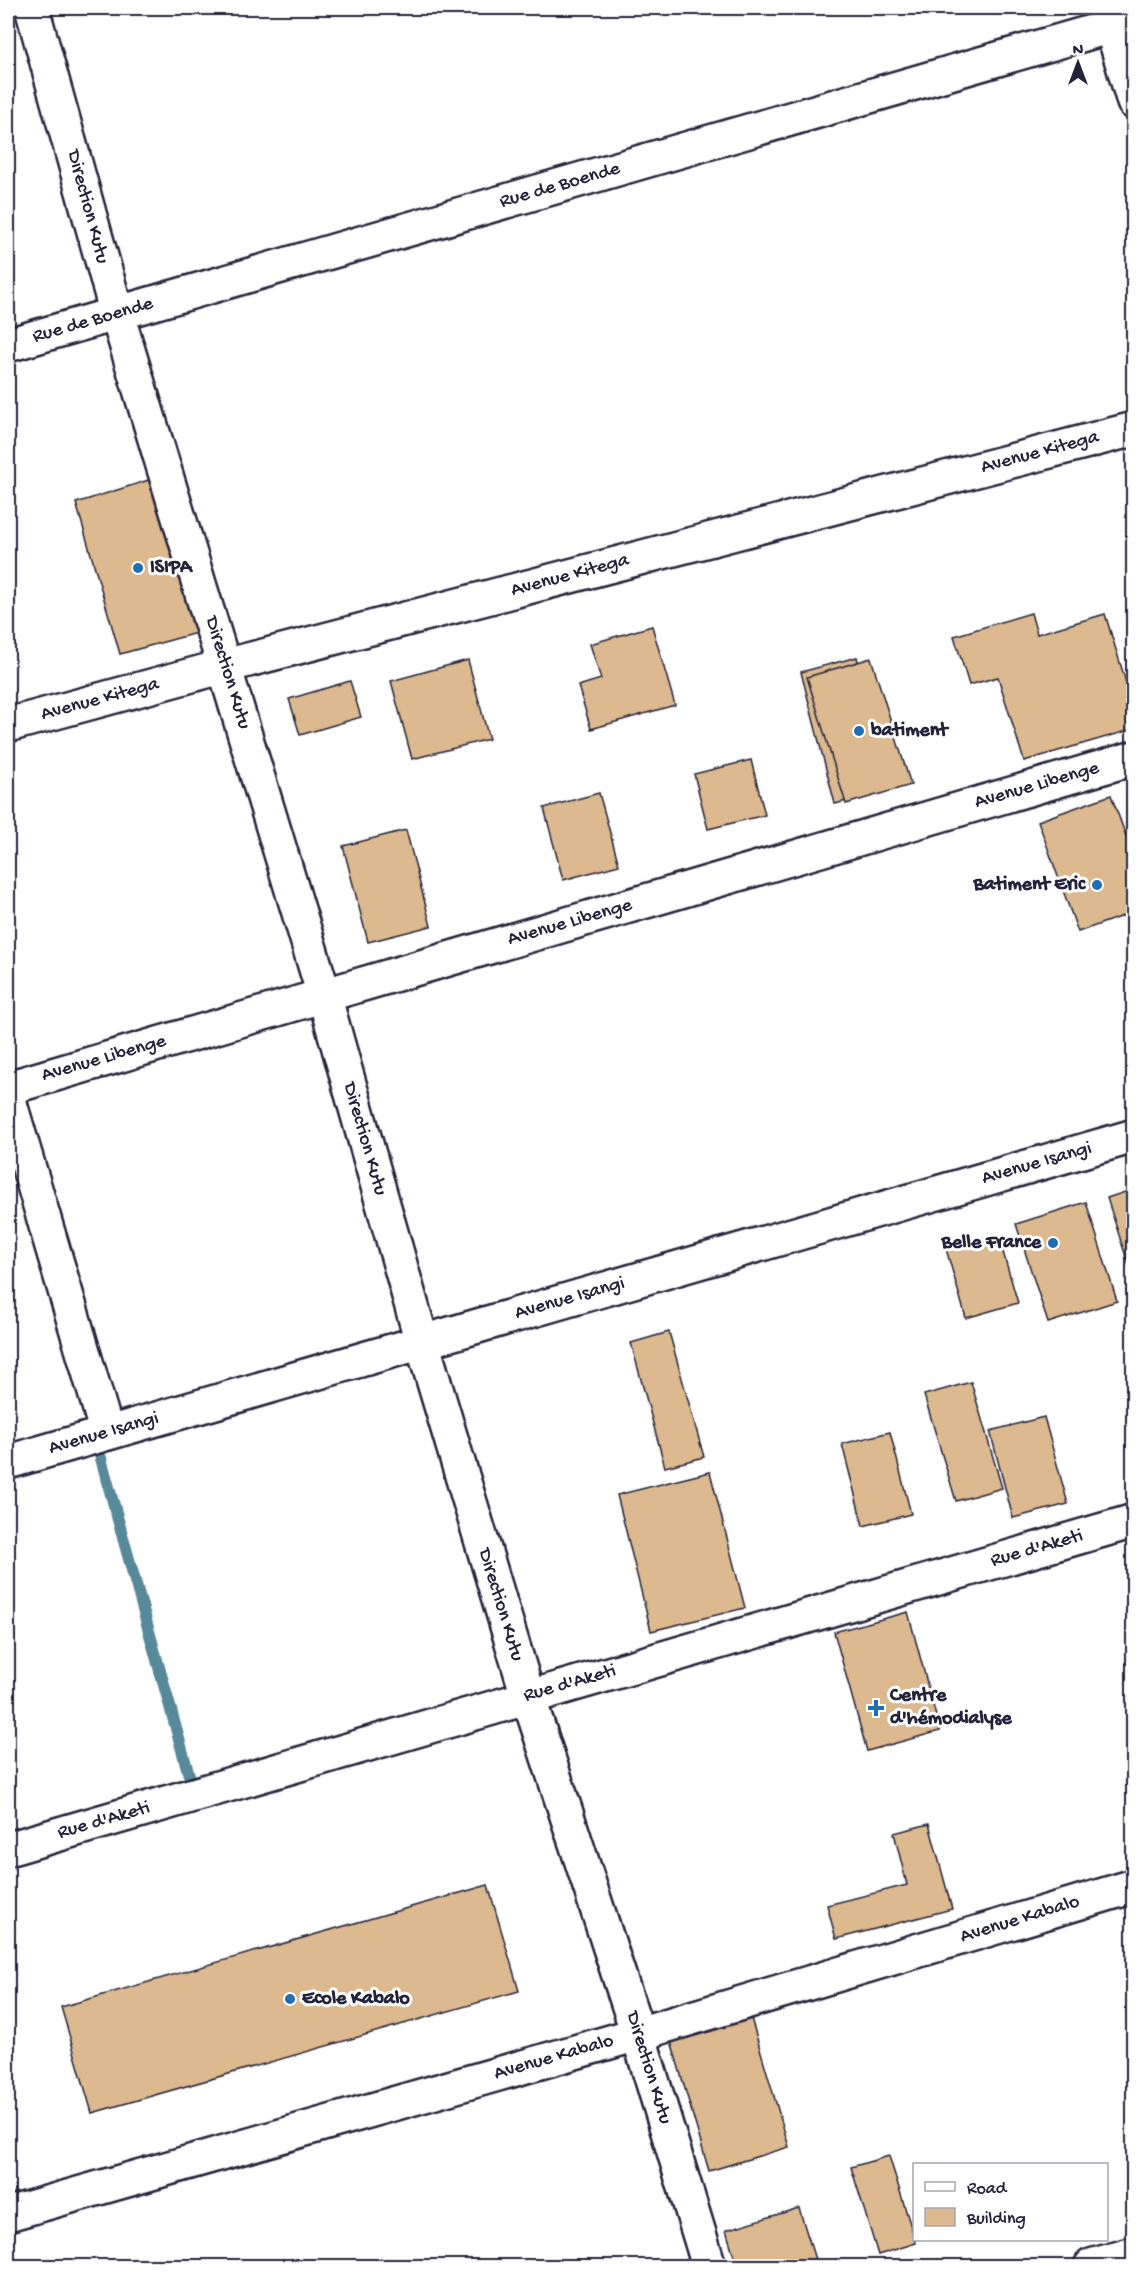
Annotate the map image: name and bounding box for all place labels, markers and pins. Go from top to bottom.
place label: ISIPA [150,557,194,580]
marker: ISIPA [131,561,145,575]
place label: batiment [870,720,949,743]
marker: batiment [852,724,866,738]
place label: Batiment Eric [973,874,1086,897]
marker: Batiment Eric [1090,878,1104,892]
place label: Belle France [941,1232,1042,1255]
marker: Belle France [1046,1236,1060,1250]
place label: Centre d'hémodialyse [889,1685,1012,1731]
marker: Centre d'hémodialyse [867,1699,885,1717]
place label: Ecole Kabalo [302,1988,410,2011]
marker: Ecole Kabalo [283,1992,297,2006]

